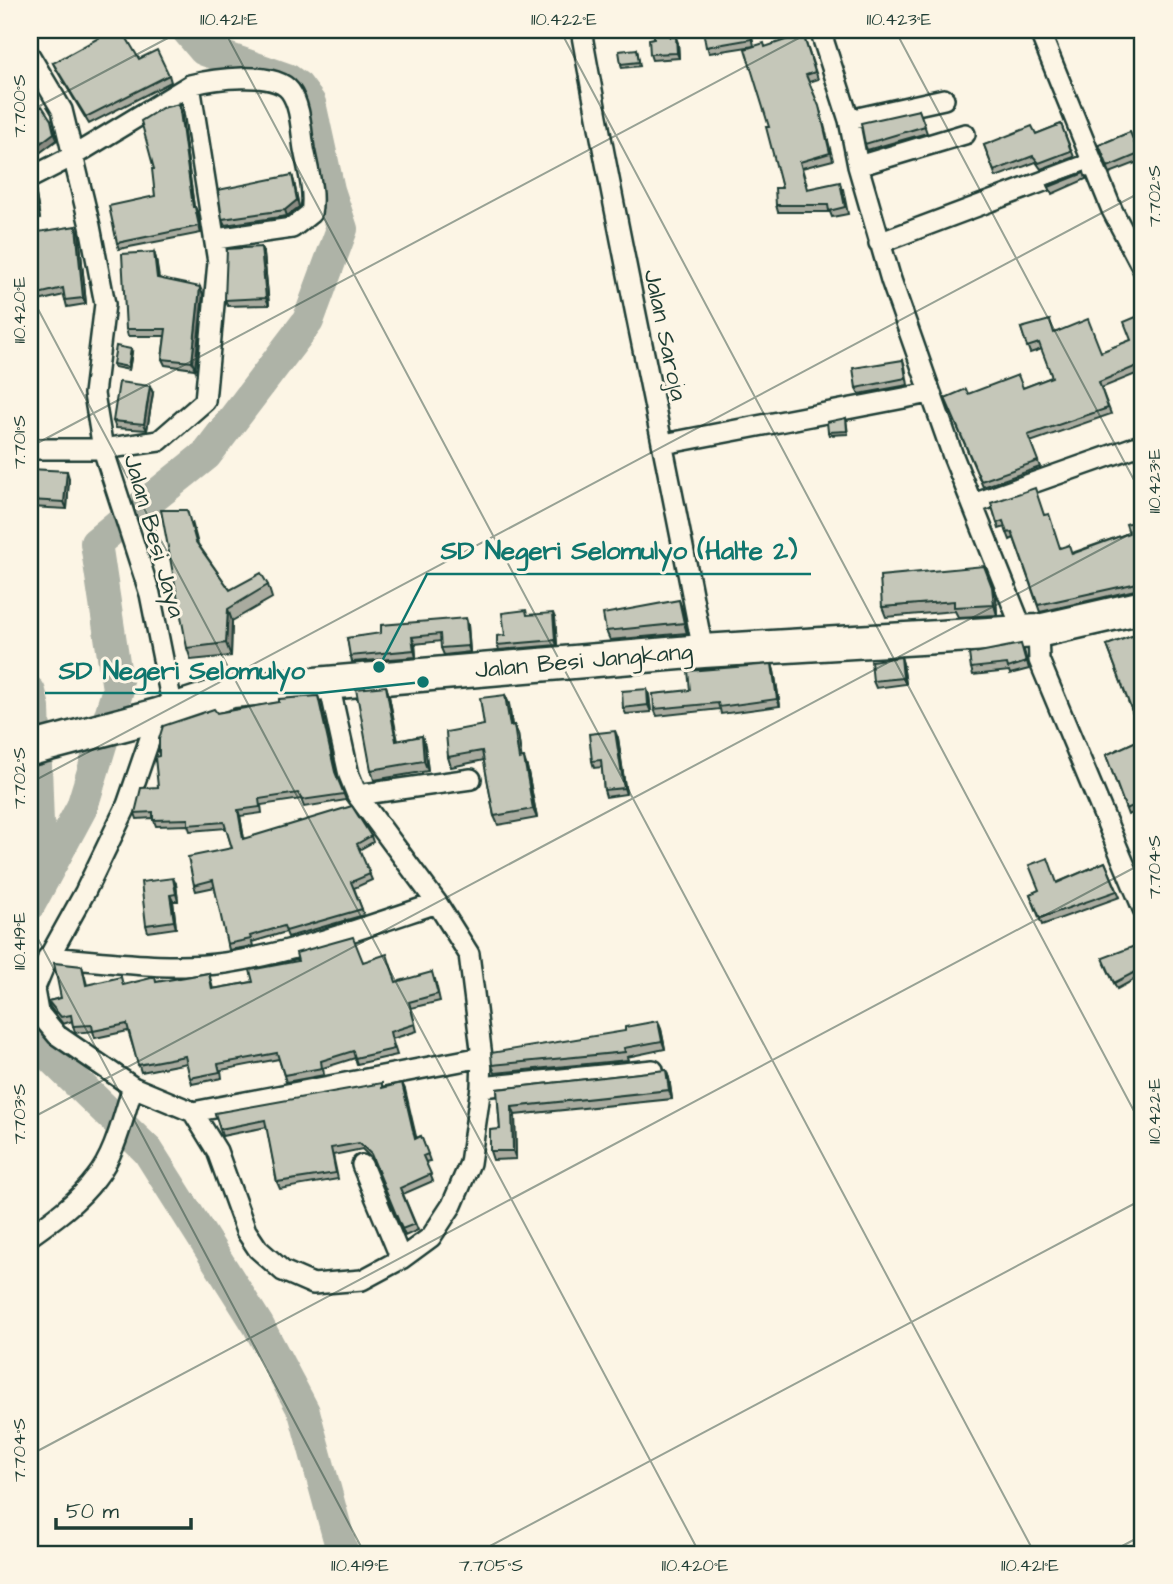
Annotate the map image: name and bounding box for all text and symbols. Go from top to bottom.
text: 110.421°E [200,7,258,32]
text: 110.422°E [531,7,597,32]
text: 110.423°E [867,7,932,32]
text: 7.700°S [7,75,32,137]
text: 7.702°S [1142,165,1167,227]
street label: Jalan Saroja [635,266,695,404]
text: 110.420°E [7,276,32,344]
text: 7.701°S [7,415,32,469]
text: 110.423°E [1142,448,1167,513]
street label: Jalan Besi Jaya [114,451,194,622]
callout: SD Negeri Selomulyo (Halte 2) [427,527,811,574]
text: SD Negeri Selomulyo (Halte 2) [440,533,797,572]
street label: Jalan Besi Jangkang [474,635,694,688]
callout: SD Negeri Selomulyo [45,646,319,693]
text: SD Negeri Selomulyo [58,653,306,692]
text: 7.702°S [7,747,32,809]
text: 7.704°S [1142,835,1167,899]
text: 110.419°E [7,912,32,970]
text: 110.422°E [1142,1078,1167,1144]
text: 7.703°S [7,1084,32,1144]
text: 7.704°S [7,1418,32,1482]
scale bar [56,1486,191,1530]
text: 50 m [66,1497,120,1526]
text: 110.419°E [331,1553,389,1578]
text: 7.705°S [459,1553,523,1578]
text: 110.420°E [661,1553,729,1578]
text: 110.421°E [1001,1553,1059,1578]

